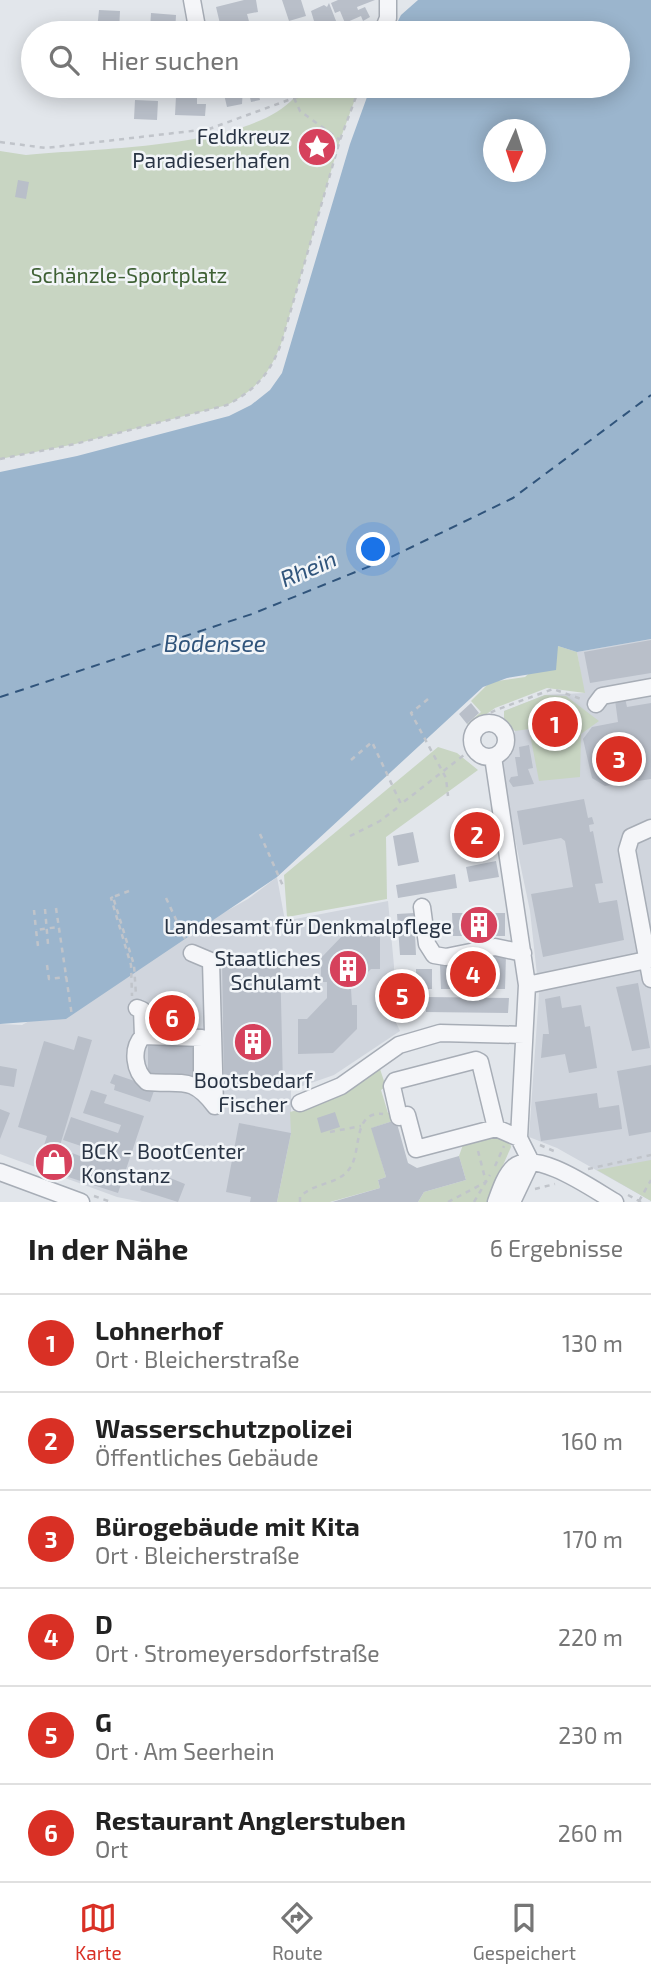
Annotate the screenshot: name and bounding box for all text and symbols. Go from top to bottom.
search box [21,21,630,98]
icon: search [45,41,83,79]
text: Hier suchen [101,44,239,75]
north arrow [483,119,546,182]
place label: Feldkreuz Paradieserhafen [132,123,290,172]
place icon: Feldkreuz Paradieserhafen [296,126,338,168]
park label: Schänzle-Sportplatz [31,262,227,287]
your location [356,532,390,566]
water label: Rhein [275,544,341,592]
water label: Bodensee [164,629,266,657]
pin: 1 [532,698,578,750]
pin: 3 [596,733,642,785]
pin: 2 [454,809,500,861]
building icon: Landesamt für Denkmalpflege [458,904,500,946]
place label: Landesamt für Denkmalpflege [164,913,452,938]
place label: Staatliches Schulamt [214,945,321,994]
building icon: Staatliches Schulamt [327,948,369,990]
pin: 4 [450,948,496,1000]
pin: 5 [379,970,425,1022]
pin: 6 [149,992,195,1044]
building icon: Bootsbedarf Fischer [232,1021,274,1063]
place label: Bootsbedarf Fischer [194,1067,313,1116]
place label: BCK - BootCenter Konstanz [81,1138,246,1187]
shop icon: BCK - BootCenter Konstanz [33,1141,75,1183]
text: In der Nähe [28,1230,189,1266]
text: 6 Ergebnisse [490,1234,623,1262]
text: Lohnerhof [95,1314,223,1345]
text: 1 [46,1329,56,1357]
text: 130 m [562,1329,623,1357]
text: Ort · Bleicherstraße [95,1345,300,1373]
text: Wasserschutzpolizei [95,1412,353,1443]
text: 2 [44,1427,58,1455]
text: 160 m [562,1427,623,1455]
text: Öffentliches Gebäude [95,1443,319,1471]
text: Bürogebäude mit Kita [95,1510,360,1541]
text: 3 [44,1525,58,1553]
text: 170 m [563,1525,623,1553]
text: Ort · Bleicherstraße [95,1541,300,1569]
text: D [95,1608,113,1639]
text: 4 [44,1623,58,1651]
text: 220 m [558,1623,623,1651]
text: Ort · Stromeyersdorfstraße [95,1639,380,1667]
text: G [95,1706,112,1737]
text: 5 [45,1721,57,1749]
text: 230 m [558,1721,623,1749]
text: Ort · Am Seerhein [95,1737,275,1765]
text: Restaurant Anglerstuben [95,1804,406,1835]
text: 6 [44,1819,58,1847]
text: 260 m [558,1819,623,1847]
text: Ort [95,1835,128,1863]
tab: Karte [75,1899,122,1964]
tab: Route [272,1899,323,1964]
tab: Gespeichert [473,1899,576,1964]

